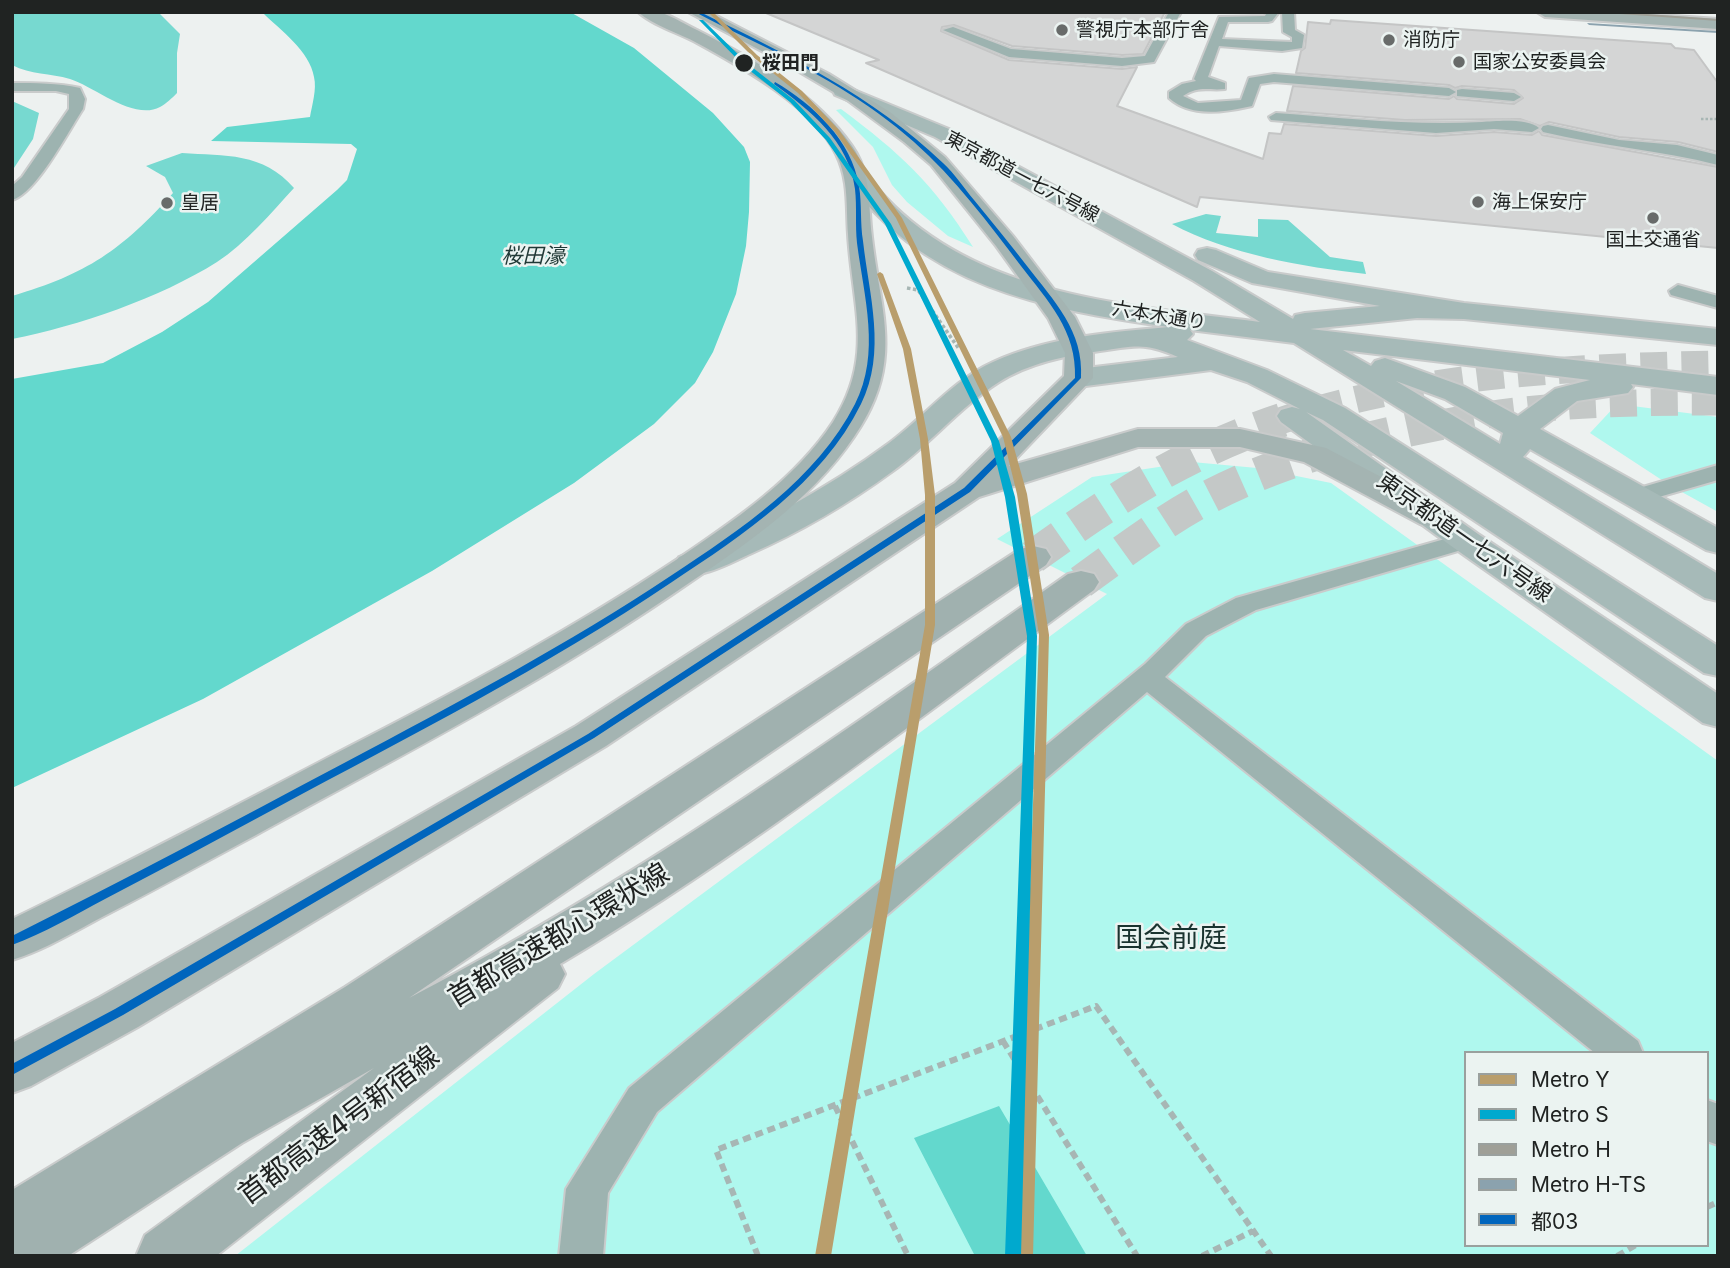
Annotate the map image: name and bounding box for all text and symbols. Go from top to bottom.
place label: 警視庁本部庁舎 [1076,19,1209,41]
marker: 警視庁本部庁舎 [1054,22,1070,38]
place label: 消防庁 [1403,29,1460,51]
marker: 消防庁 [1381,32,1397,48]
place label: 国家公安委員会 [1473,51,1606,73]
marker: 桜田門 [733,52,755,74]
place label: 桜田門 [762,52,819,74]
marker: 国家公安委員会 [1451,54,1467,70]
street label: 東京都道一七六号線 [941,127,1103,227]
place label: 海上保安庁 [1492,191,1587,213]
place label: 皇居 [181,192,219,214]
marker: 海上保安庁 [1470,194,1486,210]
marker: 皇居 [159,195,175,211]
marker: 国土交通省 [1645,210,1661,226]
place label: 国土交通省 [1606,229,1700,251]
water label: 桜田濠 [502,244,564,270]
street label: 六本木通り [1110,297,1208,335]
street label: 東京都道一七六号線 [1371,467,1557,609]
street label: 首都高速都心環状線 [442,857,676,1015]
park label: 国会前庭 [1115,922,1227,956]
street label: 首都高速4号新宿線 [232,1040,446,1212]
legend [1464,1051,1709,1247]
text: Metro Y [1531,1067,1609,1092]
text: Metro S [1531,1102,1609,1127]
text: Metro H [1531,1137,1611,1162]
text: Metro H-TS [1531,1172,1646,1197]
text: 都03 [1531,1209,1578,1234]

